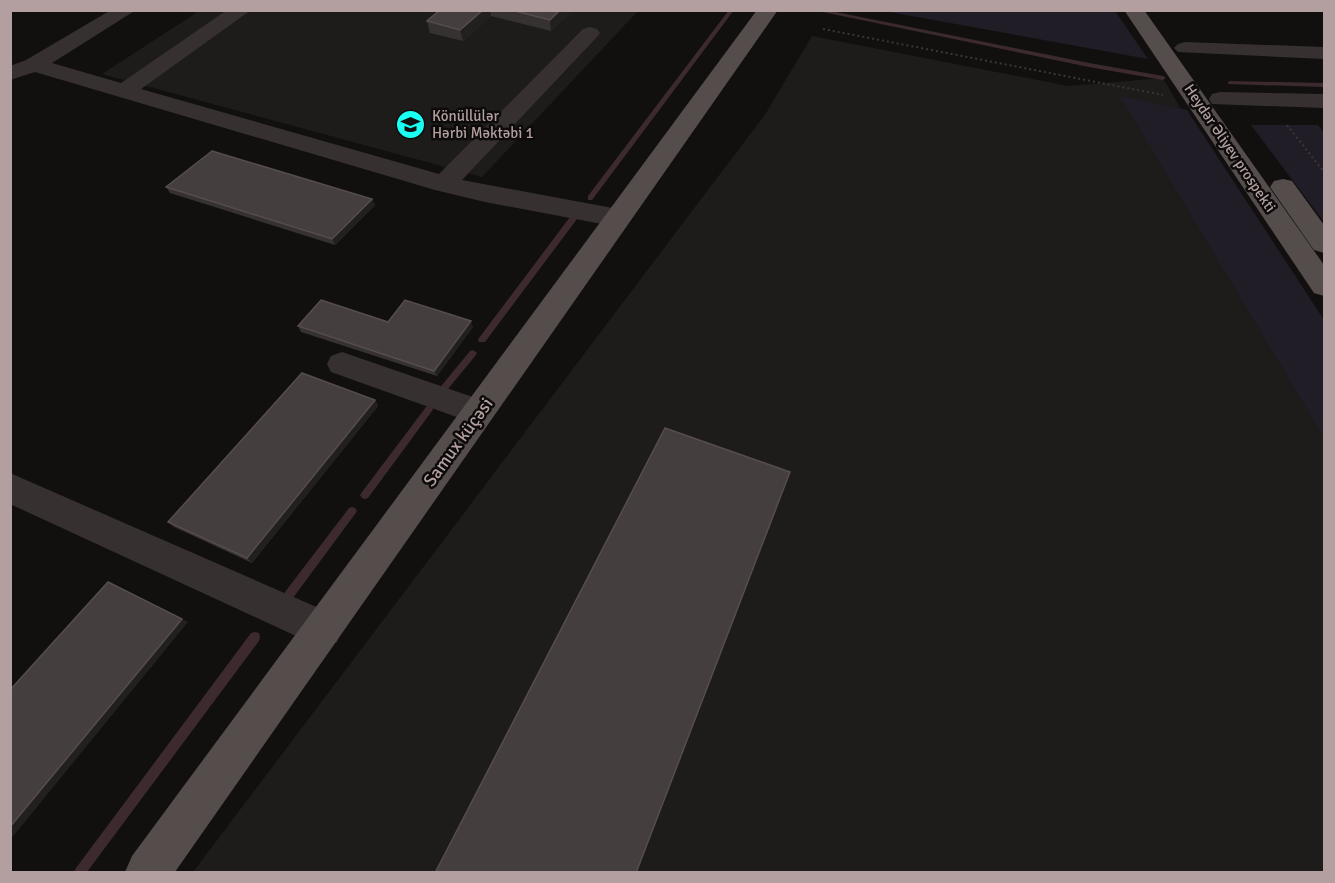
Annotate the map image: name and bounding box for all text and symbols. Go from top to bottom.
street label: Heydər Əliyev prospekti [1180,81,1280,215]
place label: Könüllülər Hərbi Məktəbi 1 [432,107,534,142]
school or university icon: Könüllülər Hərbi Məktəbi 1 [395,109,427,141]
street label: Samux küçəsi [418,393,498,491]

